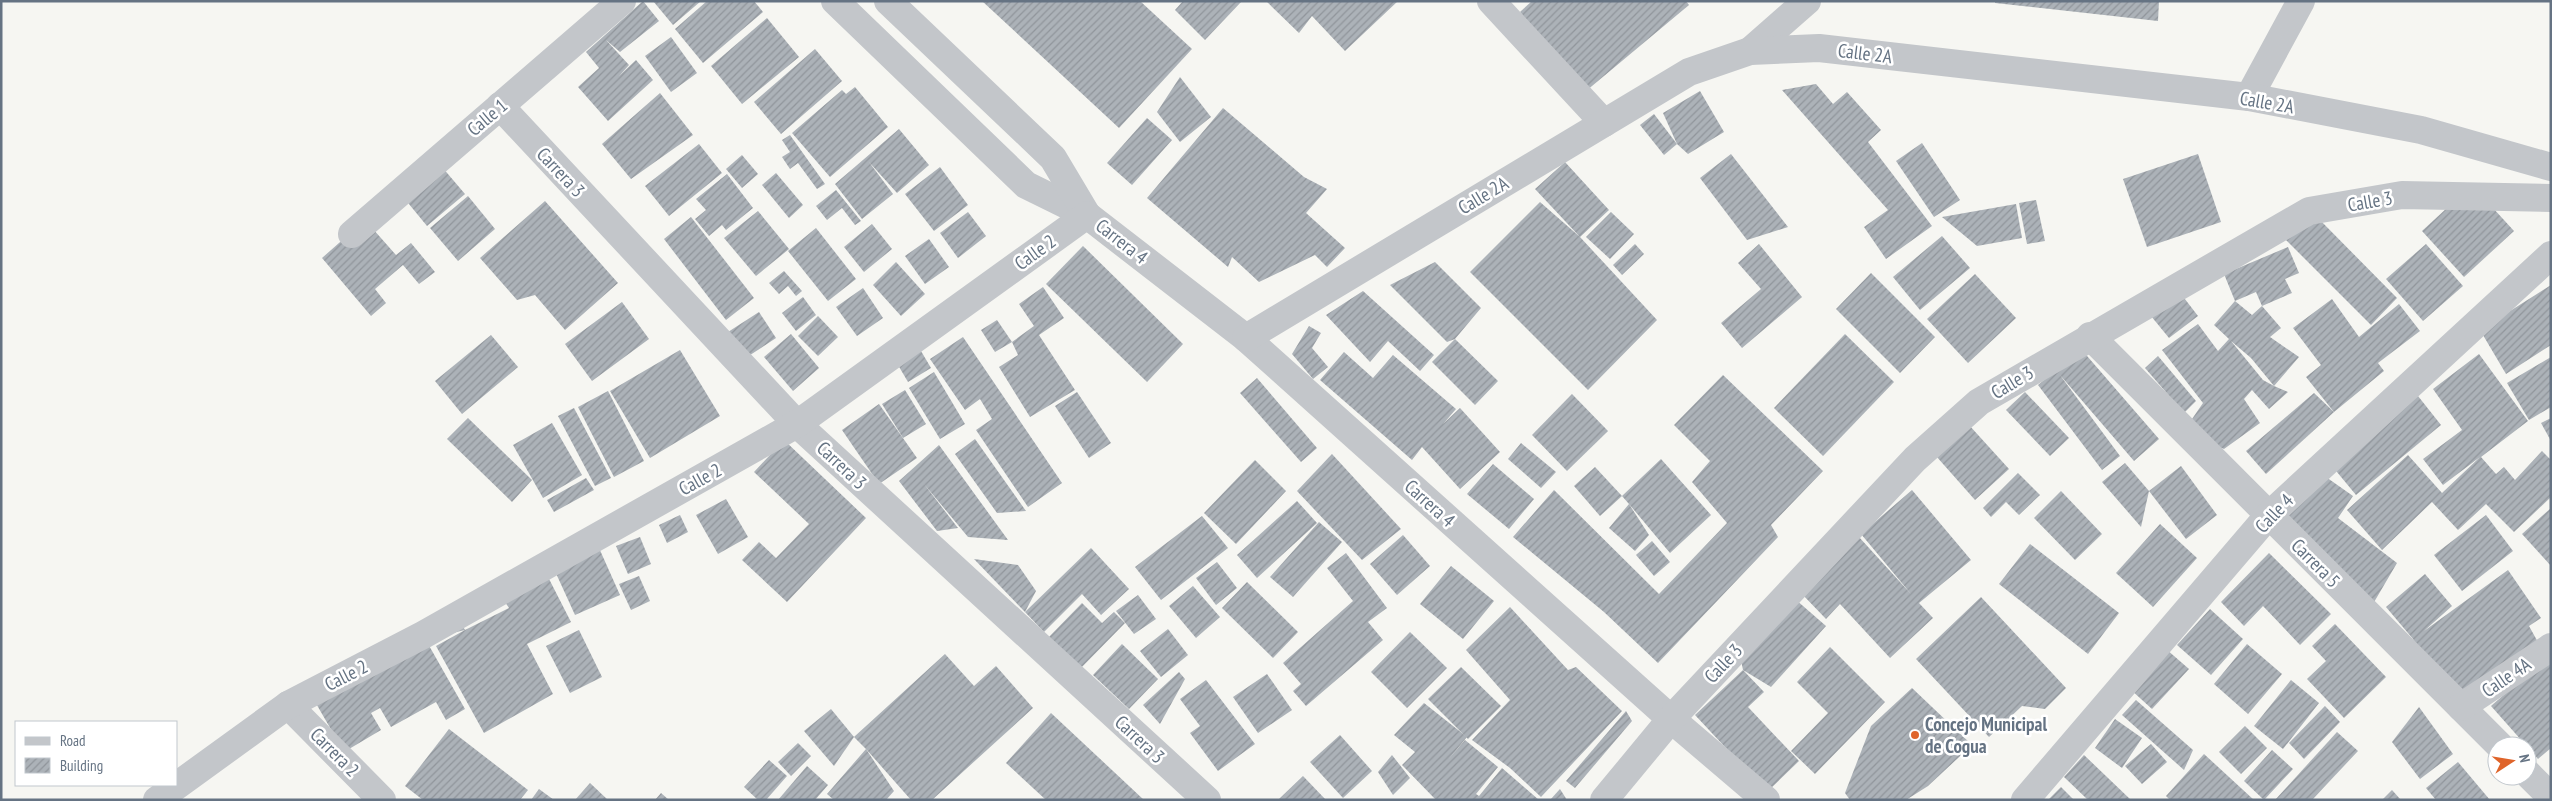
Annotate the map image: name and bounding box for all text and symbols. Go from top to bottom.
street label: Calle 2A [1837,38,1893,68]
street label: Calle 2A [2238,85,2296,119]
street label: Calle 1 [462,93,512,141]
street label: Carrera 3 [532,142,590,202]
street label: Calle 2A [1454,171,1512,219]
street label: Calle 3 [2346,185,2394,217]
street label: Carrera 4 [1091,213,1153,269]
street label: Calle 2 [1010,229,1060,275]
street label: Calle 3 [1986,360,2038,404]
street label: Carrera 3 [812,436,872,494]
street label: Calle 2 [674,458,726,500]
street label: Carrera 4 [1400,474,1461,532]
street label: Calle 4 [2250,488,2299,538]
street label: Carrera 5 [2286,533,2346,593]
street label: Calle 3 [1699,638,1747,688]
street label: Calle 4A [2477,652,2535,702]
street label: Calle 2 [320,654,372,696]
street label: Carrera 3 [1110,710,1170,768]
place label: Concejo Municipal de Cogua [1925,712,2047,758]
legend [15,721,178,786]
street label: Carrera 2 [305,722,365,782]
marker: Concejo Municipal de Cogua [1909,729,1921,741]
text: Road [60,731,86,750]
north arrow [2487,736,2537,786]
text: N [2515,753,2534,764]
text: Building [60,756,103,775]

